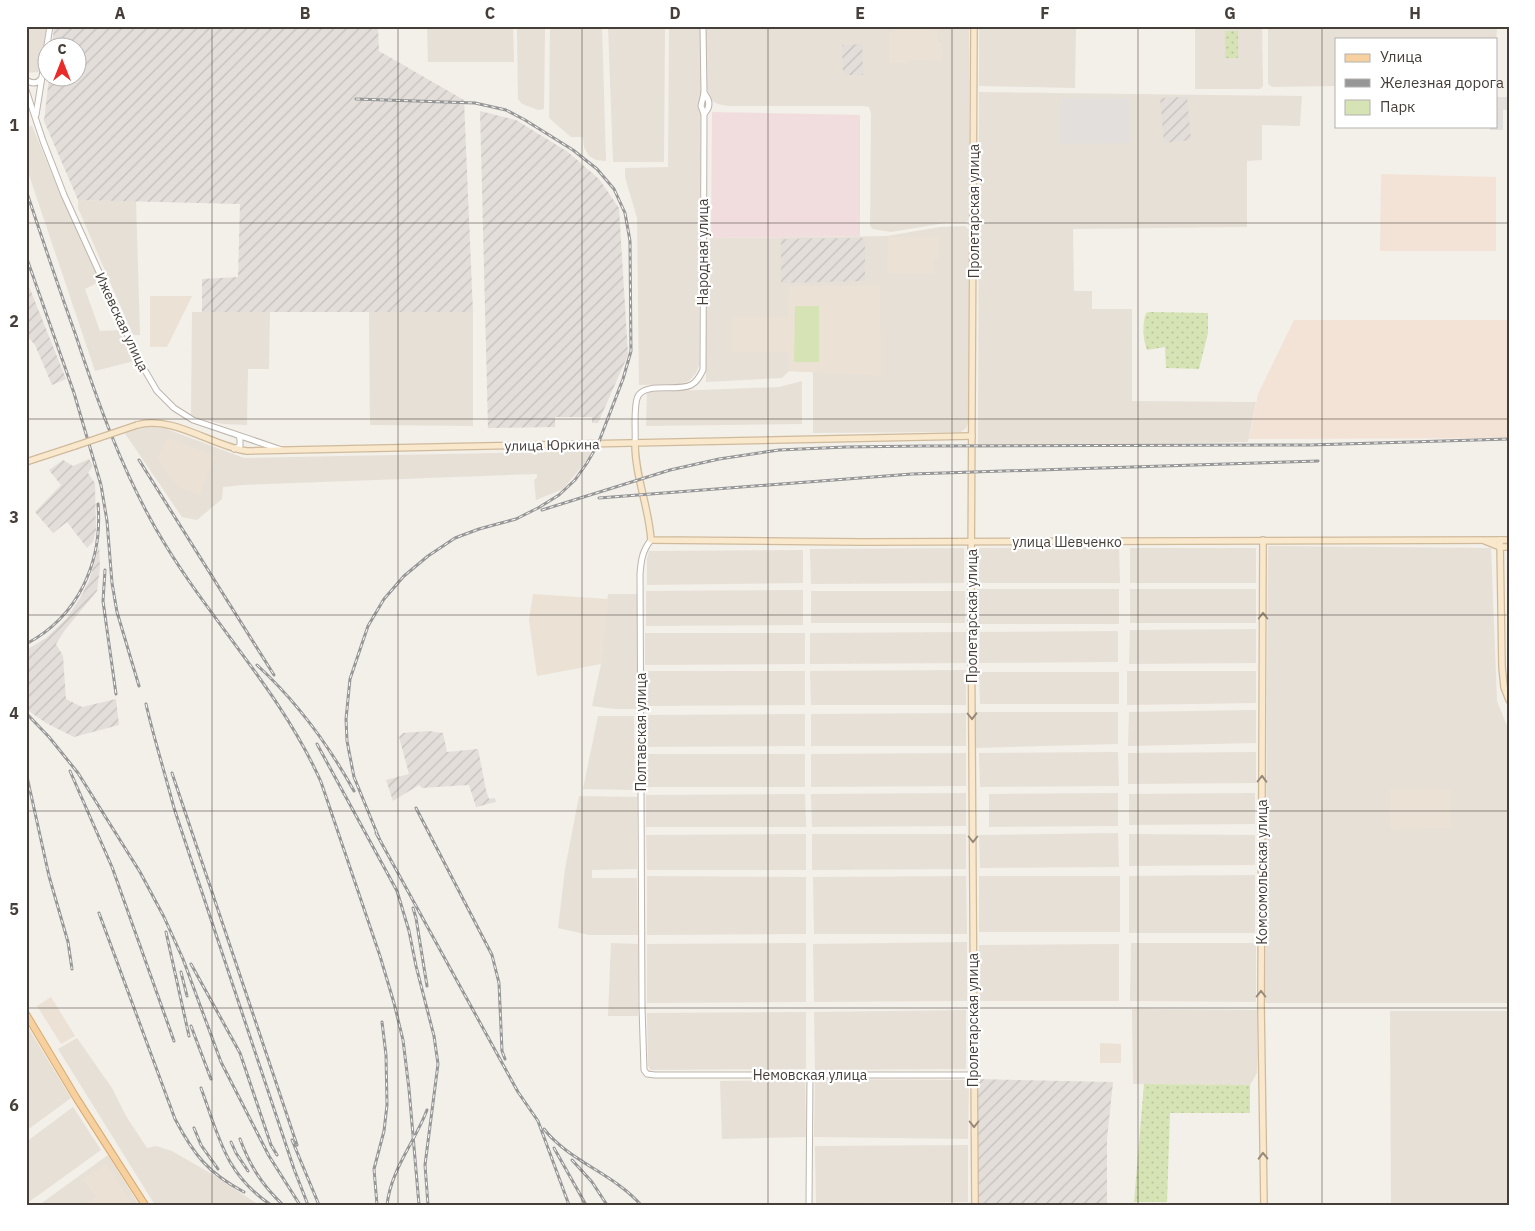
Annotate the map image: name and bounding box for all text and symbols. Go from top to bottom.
text: A [115,3,126,23]
text: B [300,3,311,23]
text: C [485,3,495,23]
text: D [669,3,681,23]
text: E [855,3,865,23]
text: F [1040,3,1050,23]
text: G [1224,3,1236,23]
text: H [1409,3,1421,23]
north arrow [38,38,88,88]
legend [1335,38,1498,128]
text: С [57,40,67,58]
text: Улица [1380,47,1422,66]
text: Железная дорога [1380,73,1504,92]
text: Парк [1380,97,1415,116]
text: 1 [9,115,19,135]
street label: Пролетарская улица [965,143,983,278]
street label: Народная улица [694,198,712,305]
street label: Ижевская улица [91,269,153,375]
text: 2 [9,311,19,331]
street label: улица Юркина [504,435,600,455]
text: 3 [9,507,19,527]
street label: улица Шевченко [1012,533,1122,551]
street label: Пролетарская улица [963,548,981,683]
one-way arrow [1258,612,1268,620]
street label: Полтавская улица [632,672,650,791]
text: 4 [9,703,19,723]
one-way arrow [967,712,977,720]
one-way arrow [1257,774,1267,782]
street label: Комсомольская улица [1253,799,1271,945]
one-way arrow [968,835,978,843]
text: 5 [9,899,19,919]
street label: Пролетарская улица [964,952,982,1087]
one-way arrow [1256,989,1266,997]
street label: Немовская улица [753,1066,868,1084]
text: 6 [9,1095,19,1115]
one-way arrow [969,1120,979,1128]
one-way arrow [1258,1152,1268,1160]

